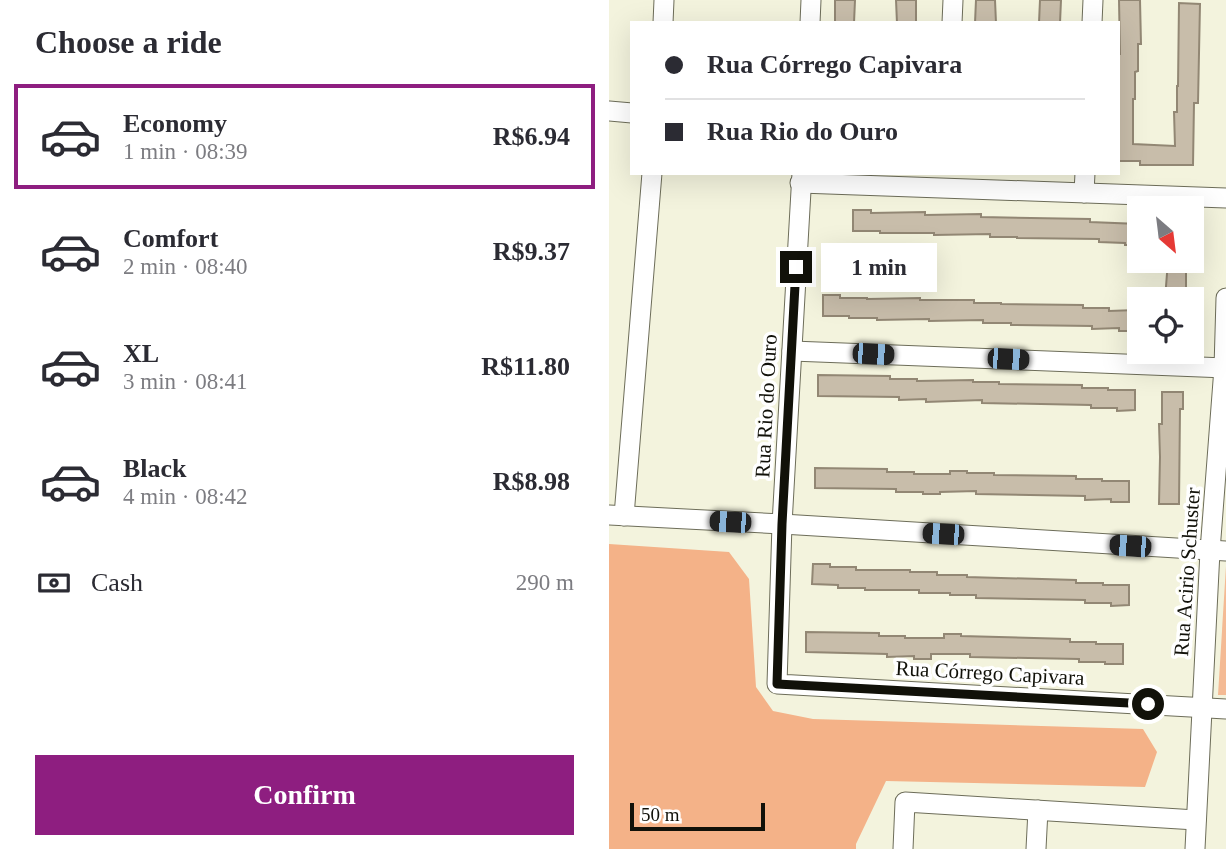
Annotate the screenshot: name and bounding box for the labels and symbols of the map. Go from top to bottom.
north arrow [1127,196,1204,273]
callout: 1 min [821,243,936,292]
route end [780,251,812,283]
street label: Rua Rio do Ouro [750,333,782,479]
car [852,342,895,366]
car [987,347,1030,371]
street label: Rua Acirio Schuster [1169,487,1205,657]
car [709,510,752,534]
car [922,522,965,546]
car [1109,534,1152,558]
street label: Rua Córrego Capivara [895,656,1086,690]
route start [1132,688,1164,720]
scale bar [630,800,765,832]

